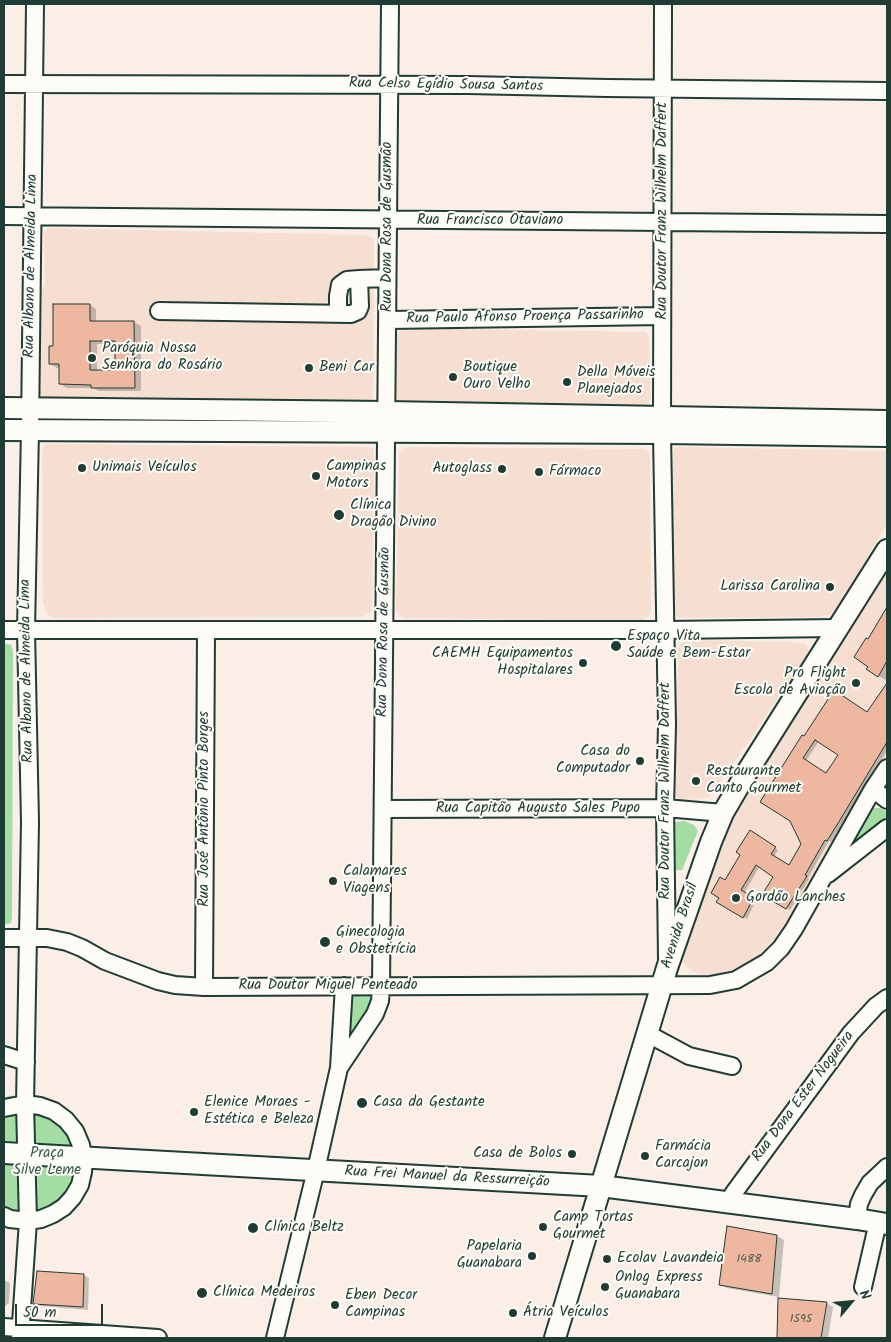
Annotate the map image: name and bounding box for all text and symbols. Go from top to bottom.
street label: Rua Celso Egídio Sousa Santos [349,75,543,97]
street label: Rua Doutor Franz Wilhelm Daffert [654,102,672,320]
street label: Rua Dona Rosa de Gusmão [379,142,397,312]
street label: Rua Albano de Almeida Lima [21,174,43,358]
street label: Rua Francisco Otaviano [417,212,563,230]
street label: Rua Paulo Afonso Proença Passarinho [406,307,644,329]
place label: Paróquia Nossa Senhora do Rosário [102,340,222,375]
marker: Paróquia Nossa Senhora do Rosário [86,352,98,364]
place label: Beni Car [319,359,374,377]
place label: Boutique Ouro Velho [463,359,530,394]
marker: Beni Car [303,362,315,374]
place label: Della Móveis Planejados [577,364,655,399]
marker: Boutique Ouro Velho [447,371,459,383]
marker: Della Móveis Planejados [561,376,573,388]
place label: Campinas Motors [326,458,386,493]
place label: Unimais Veículos [92,459,197,477]
place label: Autoglass [432,460,492,478]
marker: Unimais Veículos [76,462,88,474]
marker: Autoglass [496,463,508,475]
place label: Fármaco [549,463,601,481]
marker: Fármaco [533,466,545,478]
marker: Campinas Motors [310,470,322,482]
place label: Clínica Dragão Divino [350,497,437,532]
marker: Clínica Dragão Divino [332,508,346,522]
street label: Rua Dona Rosa de Gusmão [375,547,395,717]
place label: Larissa Carolina [720,578,820,596]
street label: Rua Albano de Almeida Lima [17,579,39,763]
marker: Larissa Carolina [824,581,836,593]
place label: Espaço Vita Saúde e Bem-Estar [627,628,750,663]
marker: Espaço Vita Saúde e Bem-Estar [609,639,623,653]
place label: CAEMH Equipamentos Hospitalares [432,645,573,680]
marker: CAEMH Equipamentos Hospitalares [577,657,589,669]
place label: Pro Flight Escola de Aviação [734,665,846,700]
marker: Pro Flight Escola de Aviação [850,677,862,689]
street label: Rua Doutor Franz Wilhelm Daffert [657,682,675,900]
street label: Rua José Antônio Pinto Borges [196,711,214,907]
place label: Casa do Computador [556,743,630,778]
marker: Casa do Computador [634,755,646,767]
place label: Restaurante Canto Gourmet [706,763,801,798]
marker: Restaurante Canto Gourmet [690,775,702,787]
street label: Rua Capitão Augusto Sales Pupo [436,800,640,818]
place label: Calamares Viagens [343,863,407,898]
marker: Calamares Viagens [327,875,339,887]
street label: Avenida Brasil [659,881,703,971]
place label: Gordão Lanches [746,889,845,907]
marker: Gordão Lanches [730,892,742,904]
place label: Ginecologia e Obstetrícia [336,924,416,959]
marker: Ginecologia e Obstetrícia [318,935,332,949]
street label: Rua Doutor Miguel Penteado [238,977,418,995]
street label: Rua Dona Ester Nogueira [749,1028,859,1166]
place label: Elenice Moraes - Estética e Beleza [204,1094,314,1129]
place label: Casa da Gestante [373,1094,485,1112]
marker: Casa da Gestante [355,1096,369,1110]
marker: Elenice Moraes - Estética e Beleza [188,1106,200,1118]
place label: Farmácia Carcajon [655,1138,711,1173]
park label: Praça Silve Leme [13,1145,81,1180]
place label: Casa de Bolos [473,1145,562,1163]
marker: Casa de Bolos [566,1148,578,1160]
marker: Farmácia Carcajon [639,1150,651,1162]
street label: Rua Frei Manuel da Ressurreição [344,1164,550,1192]
place label: Camp Tortas Gourmet [553,1209,633,1244]
place label: Clínica Beltz [264,1219,344,1237]
marker: Clínica Beltz [246,1221,260,1235]
marker: Camp Tortas Gourmet [537,1221,549,1233]
place label: Papelaria Guanabara [457,1238,522,1273]
marker: Papelaria Guanabara [526,1250,538,1262]
place label: Ecolav Lavandeia [617,1250,724,1268]
marker: Ecolav Lavandeia [601,1253,613,1265]
house number: 1488 [737,1253,761,1267]
place label: Onlog Express Guanabara [615,1269,703,1304]
north arrow [826,1277,876,1327]
marker: Onlog Express Guanabara [599,1281,611,1293]
place label: Clínica Medeiros [213,1284,315,1302]
marker: Clínica Medeiros [195,1286,209,1300]
text: N [852,1286,876,1304]
place label: Eben Decor Campinas [345,1287,417,1322]
scale bar [18,1294,105,1326]
marker: Eben Decor Campinas [329,1299,341,1311]
text: 50 m [23,1301,57,1325]
place label: Átria Veículos [523,1304,609,1322]
marker: Átria Veículos [507,1307,519,1319]
house number: 1595 [790,1313,812,1327]

